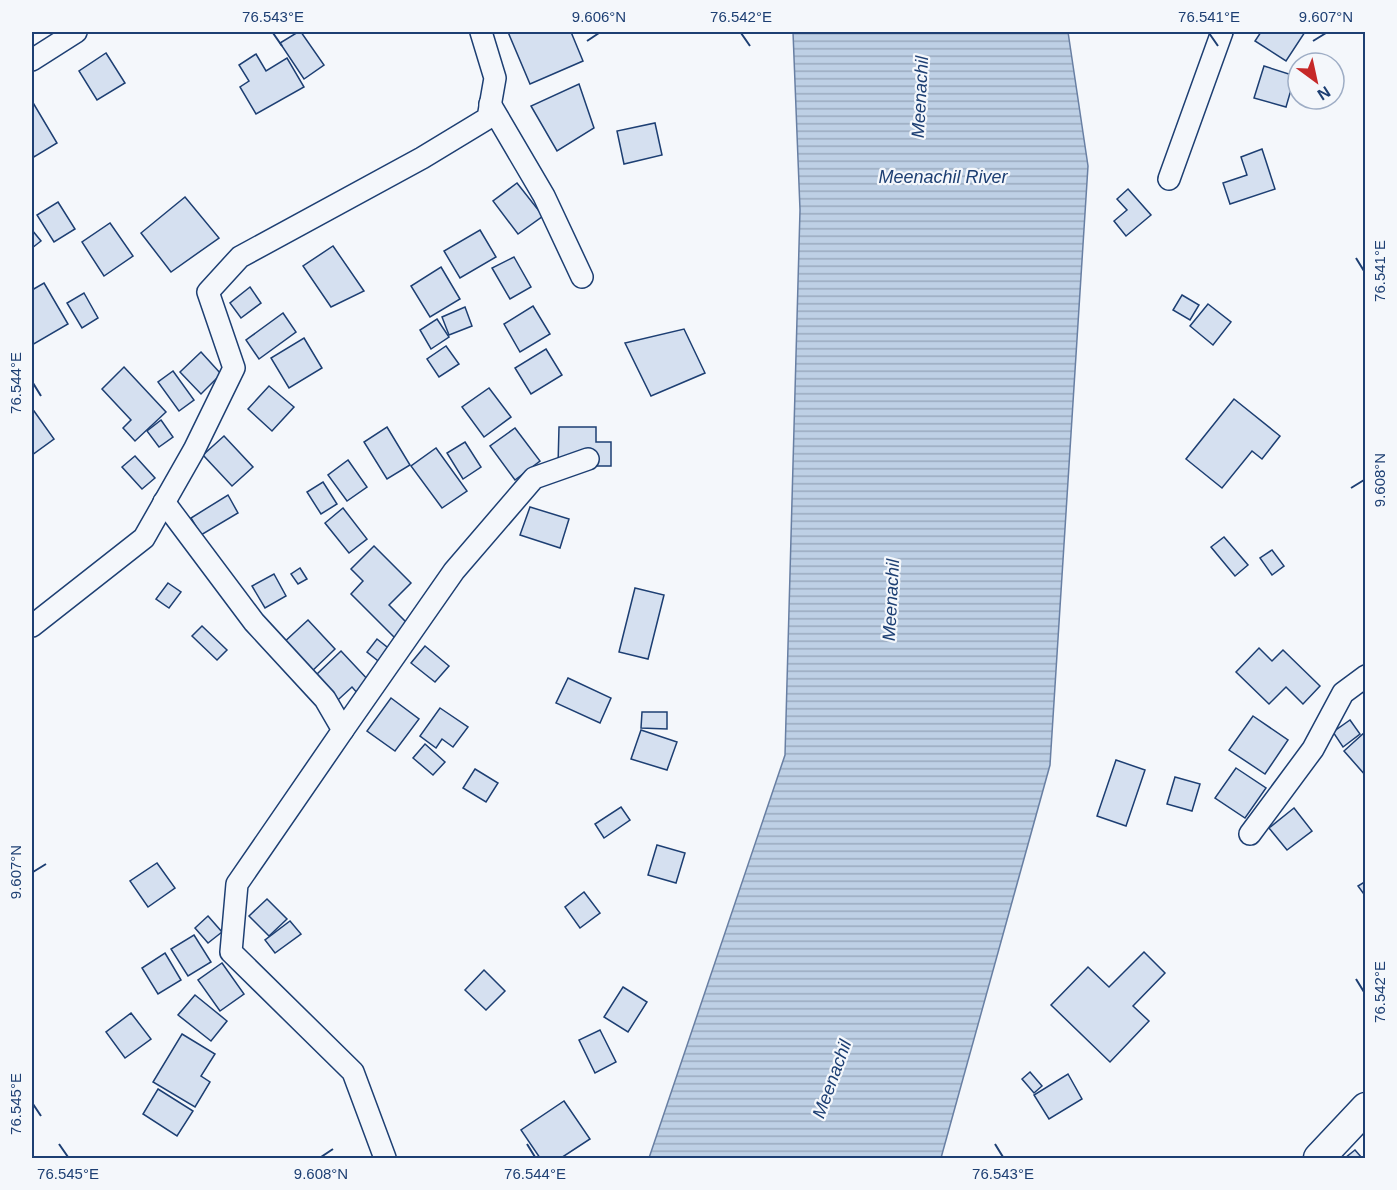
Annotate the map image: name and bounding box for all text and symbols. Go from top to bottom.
text: 76.543°E [242,8,304,25]
text: 9.606°N [572,8,626,25]
text: 76.542°E [710,8,772,25]
text: 76.541°E [1178,8,1240,25]
text: 9.607°N [1299,8,1353,25]
north arrow [1286,51,1346,111]
water label: Meenachil [908,55,932,138]
text: N [1314,83,1333,103]
water label: Meenachil River [878,167,1009,187]
text: 76.541°E [1371,240,1388,302]
text: 76.544°E [7,352,24,414]
text: 9.608°N [1371,453,1388,507]
water label: Meenachil [879,558,903,641]
text: 9.607°N [7,845,24,899]
text: 76.542°E [1371,961,1388,1023]
water label: Meenachil [809,1036,856,1121]
text: 76.545°E [7,1073,24,1135]
text: 76.545°E [37,1165,99,1182]
text: 9.608°N [294,1165,348,1182]
text: 76.544°E [504,1165,566,1182]
text: 76.543°E [972,1165,1034,1182]

